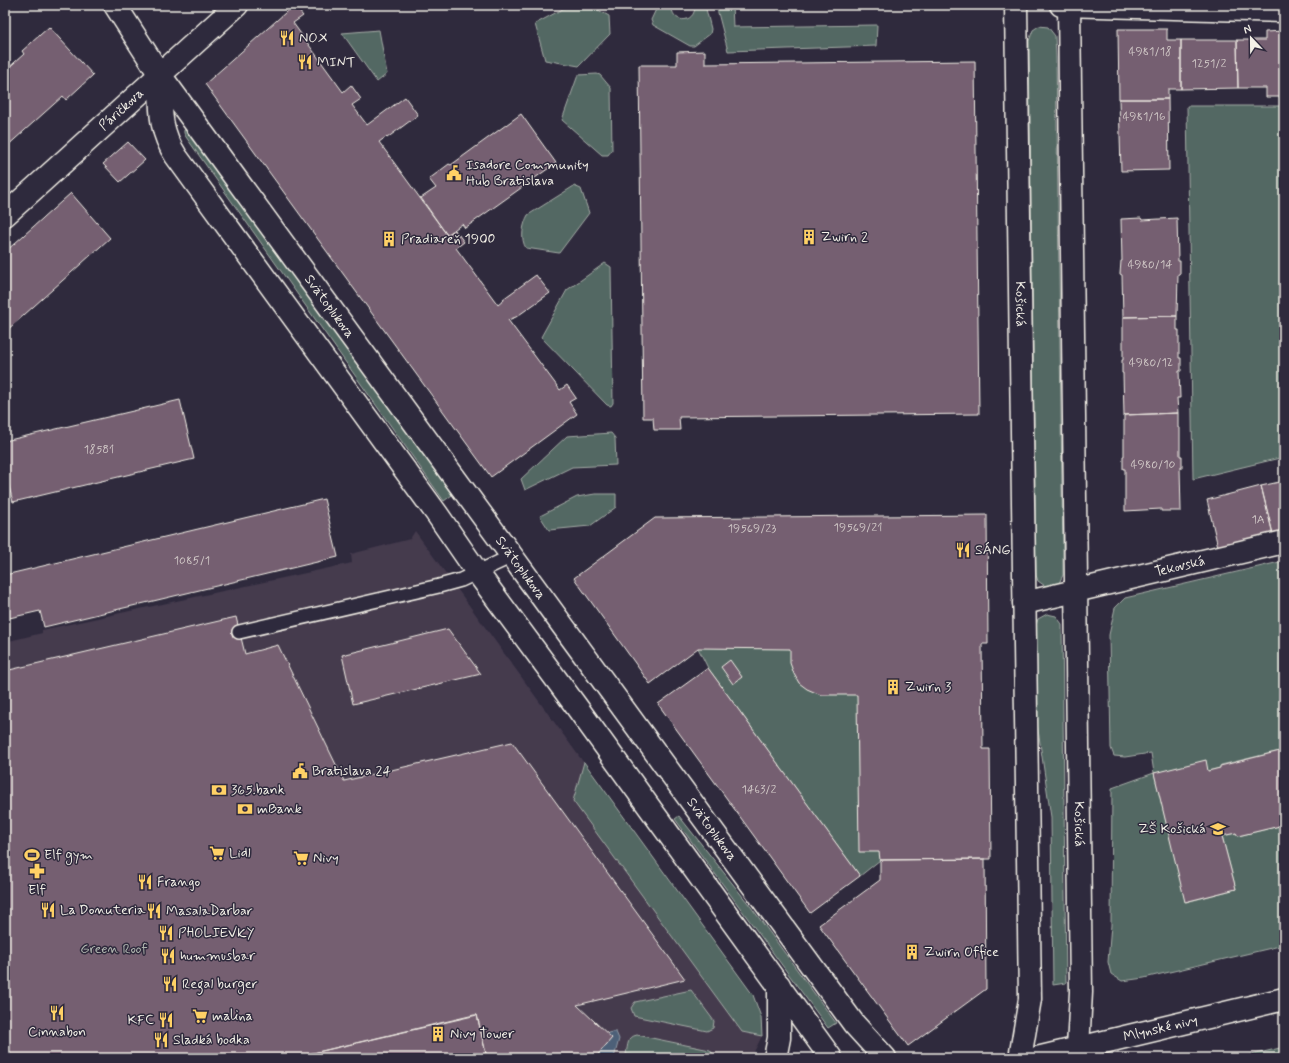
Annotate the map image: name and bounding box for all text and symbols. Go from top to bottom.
north arrow [1231,18,1271,58]
text: N [1242,22,1254,38]
restaurant icon: NOX [278,29,296,47]
place label: NOX [299,29,328,47]
house number: 4981/18 [1128,44,1172,60]
restaurant icon: MINT [296,53,314,71]
place label: MINT [317,53,356,71]
house number: 1251/2 [1192,56,1227,72]
street label: Páričkova [95,85,148,135]
house number: 4981/16 [1122,109,1166,125]
place label: Isadore Community Hub Bratislava [466,156,589,190]
public building icon: Isadore Community Hub Bratislava [445,164,463,182]
building icon: Zwirn 2 [800,228,818,246]
place label: Zwirn 2 [821,228,868,246]
building icon: Pradiareň 1900 [380,230,398,248]
place label: Pradiareň 1900 [401,230,496,248]
house number: 4980/14 [1127,257,1173,273]
street label: Svätoplukova [300,271,359,342]
street label: Košická [1011,281,1030,327]
house number: 4980/12 [1129,355,1173,371]
house number: 18581 [84,442,114,458]
house number: 4980/10 [1131,457,1176,473]
house number: 1A [1251,512,1265,528]
house number: 19569/21 [834,520,882,536]
house number: 19569/23 [728,521,776,537]
street label: Svätoplukova [491,533,550,603]
restaurant icon: SÁNG [954,541,972,559]
place label: SÁNG [975,541,1011,559]
street label: Tekovská [1153,552,1207,581]
house number: 1085/1 [174,553,210,569]
building icon: Zwirn 3 [884,678,902,696]
place label: Zwirn 3 [905,678,951,696]
public building icon: Bratislava 24 [291,762,309,780]
place label: Bratislava 24 [312,762,391,780]
bank icon: 365.bank [210,781,228,799]
place label: 365.bank [231,781,285,799]
house number: 1463/2 [742,782,777,798]
street label: Svätoplukova [683,794,741,865]
bank icon: mBank [236,800,254,818]
place label: mBank [257,800,302,818]
street label: Košická [1070,801,1088,847]
place label: ZŠ Košická [1138,820,1206,838]
school or university icon: ZŠ Košická [1209,820,1227,838]
supermarket icon: Lidl [208,844,226,862]
place label: Lidl [229,844,251,862]
sports icon: Elf gym [23,846,41,864]
place label: Elf gym [44,846,93,865]
supermarket icon: Nivy [292,849,310,867]
place label: Nivy [313,849,339,867]
pharmacy icon: Elf [28,862,46,880]
restaurant icon: Frango [136,873,154,891]
place label: Frango [157,873,200,891]
place label: Elf [28,881,46,899]
restaurant icon: La Donuteria [39,901,57,919]
place label: La Donuteria [60,901,146,919]
restaurant icon: MasalaDarbar [145,902,163,920]
place label: MasalaDarbar [166,902,253,920]
restaurant icon: PHOLIEVKY [157,924,175,942]
place label: PHOLIEVKY [178,924,255,942]
park label: Green Roof [80,940,148,958]
building icon: Zwirn Office [903,943,921,961]
place label: Zwirn Office [924,943,999,961]
restaurant icon: hummusbar [159,947,177,965]
place label: hummusbar [180,947,256,965]
restaurant icon: Regal burger [161,975,179,993]
place label: Regal burger [182,975,258,995]
restaurant icon: Cinnabon [48,1004,66,1022]
supermarket icon: malina [191,1007,209,1025]
place label: malina [212,1007,253,1025]
place label: KFC [128,1011,154,1029]
restaurant icon: KFC [157,1011,175,1029]
street label: Mlynské nivy [1121,1011,1200,1046]
place label: Cinnabon [28,1023,86,1041]
building icon: Nivy Tower [429,1025,447,1043]
place label: Nivy Tower [450,1025,515,1043]
restaurant icon: Sladká bodka [152,1031,170,1049]
place label: Sladká bodka [173,1031,250,1049]

